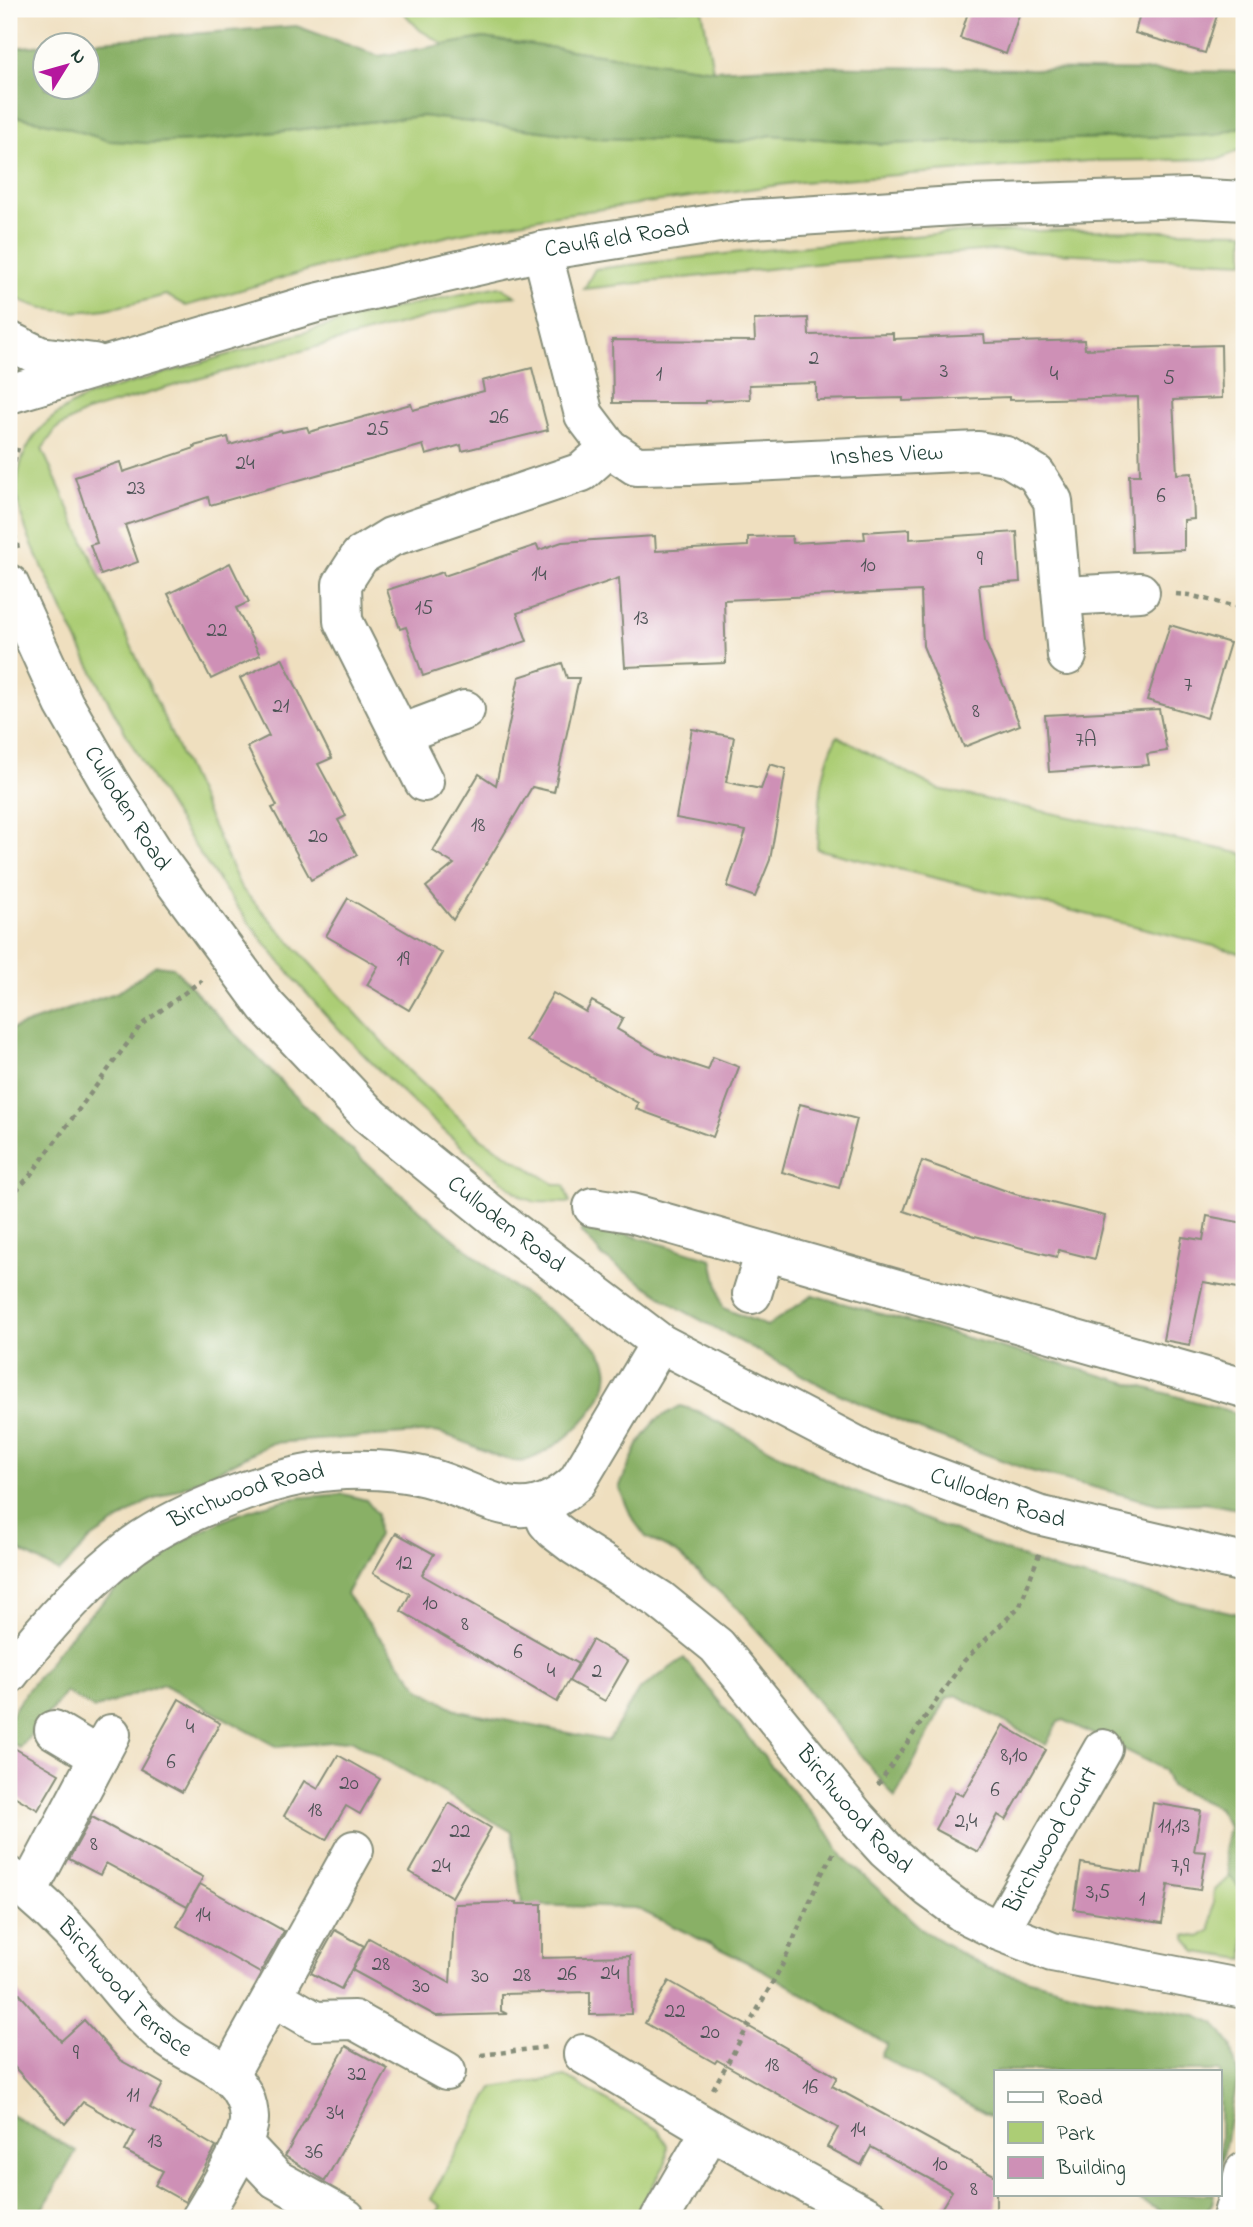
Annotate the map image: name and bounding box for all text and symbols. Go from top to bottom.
north arrow [32,32,102,102]
text: N [63,44,92,71]
street label: Caulfield Road [542,210,692,268]
house number: 2 [809,344,819,374]
house number: 3 [940,357,948,387]
house number: 1 [656,360,663,390]
house number: 4 [1050,360,1059,390]
house number: 5 [1163,364,1175,394]
house number: 26 [489,403,509,433]
house number: 25 [367,415,389,445]
street label: Inshes View [829,435,944,476]
house number: 24 [235,449,255,479]
house number: 23 [126,474,146,504]
house number: 6 [1156,482,1166,512]
house number: 9 [977,545,984,575]
house number: 10 [860,551,876,581]
house number: 14 [531,560,547,590]
house number: 15 [415,594,433,624]
house number: 13 [633,604,649,634]
house number: 22 [207,616,227,646]
house number: 7 [1184,671,1193,701]
house number: 21 [272,692,290,722]
house number: 8 [972,697,980,727]
house number: 7A [1075,726,1097,756]
street label: Culloden Road [74,740,179,879]
house number: 18 [471,811,485,841]
house number: 20 [308,822,328,852]
house number: 19 [397,945,410,975]
street label: Culloden Road [439,1167,573,1283]
street label: Birchwood Road [162,1454,327,1539]
street label: Culloden Road [925,1459,1069,1538]
house number: 12 [395,1549,413,1579]
house number: 10 [422,1589,438,1619]
house number: 8 [461,1610,469,1640]
house number: 6 [513,1638,523,1668]
house number: 4 [547,1657,556,1687]
house number: 2 [592,1657,602,1687]
house number: 4 [186,1713,195,1743]
street label: Birchwood Road [786,1737,920,1883]
house number: 8,10 [1000,1741,1028,1771]
house number: 6 [166,1748,176,1778]
street label: Birchwood Court [995,1760,1107,1921]
house number: 20 [339,1769,359,1799]
house number: 6 [990,1776,1000,1806]
house number: 18 [308,1796,322,1826]
house number: 2,4 [955,1807,978,1837]
house number: 11,13 [1158,1812,1190,1842]
house number: 22 [450,1817,470,1847]
house number: 8 [90,1830,98,1860]
house number: 24 [431,1852,451,1882]
house number: 7,9 [1171,1852,1190,1882]
house number: 3,5 [1086,1878,1110,1908]
house number: 1 [1139,1885,1146,1915]
house number: 14 [195,1901,211,1931]
street label: Birchwood Terrace [48,1909,199,2067]
house number: 28 [372,1950,390,1980]
house number: 24 [600,1959,620,1989]
house number: 26 [557,1960,577,1990]
house number: 28 [513,1961,531,1991]
house number: 30 [471,1962,489,1992]
house number: 30 [412,1972,430,2002]
house number: 22 [665,1997,685,2027]
house number: 20 [700,2018,720,2048]
house number: 9 [73,2039,80,2069]
house number: 18 [765,2051,779,2081]
house number: 32 [347,2060,367,2090]
legend [994,2070,1222,2196]
house number: 16 [802,2073,818,2103]
house number: 11 [126,2081,140,2111]
text: Road [1057,2084,1103,2114]
house number: 34 [326,2099,344,2129]
house number: 14 [850,2116,866,2146]
text: Park [1057,2120,1096,2150]
house number: 13 [147,2127,163,2157]
house number: 36 [305,2138,323,2168]
house number: 10 [932,2150,948,2180]
text: Building [1056,2154,1126,2186]
house number: 8 [970,2175,978,2205]

